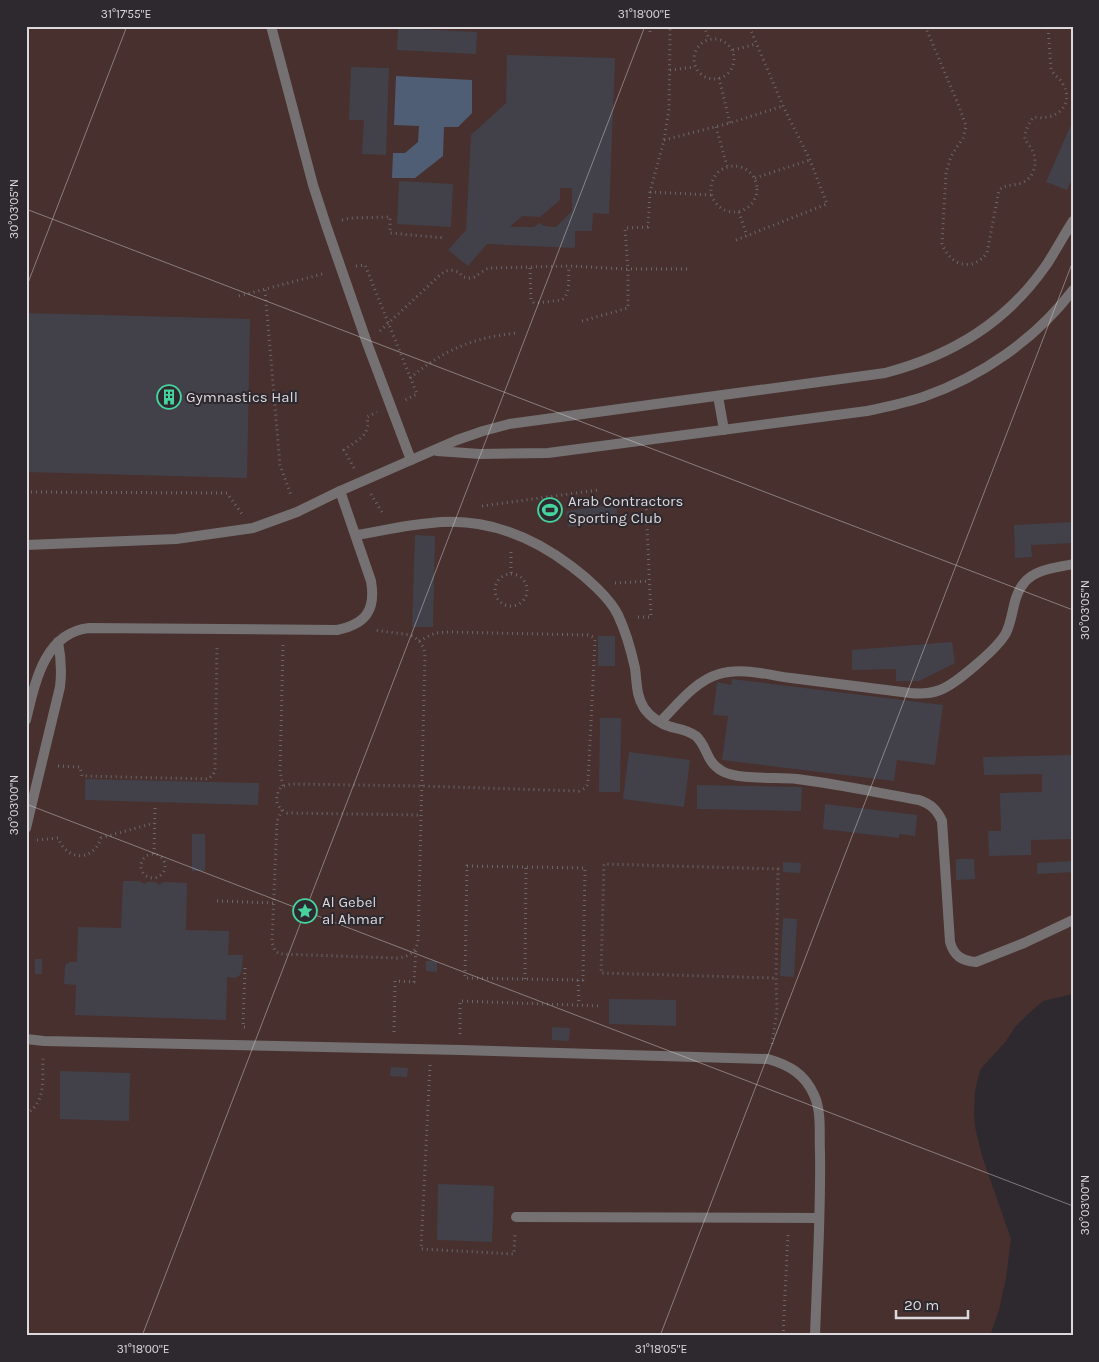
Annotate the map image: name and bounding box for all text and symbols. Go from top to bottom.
text: 31°17'55"E [101,7,151,21]
text: 31°18'00"E [618,7,670,21]
text: 30°03'05"N [7,179,21,239]
building icon: Gymnastics Hall [156,384,182,410]
place label: Gymnastics Hall [186,388,298,406]
place label: Arab Contractors Sporting Club [568,492,683,527]
sports icon: Arab Contractors Sporting Club [537,497,563,523]
text: 30°03'05"N [1078,580,1092,640]
text: 30°03'00"N [7,775,21,835]
place label: Al Gebel al Ahmar [322,893,384,928]
place icon: Al Gebel al Ahmar [292,898,318,924]
text: 30°03'00"N [1078,1175,1092,1235]
scale bar [896,1287,969,1319]
text: 20 m [904,1296,939,1314]
text: 31°18'00"E [117,1342,169,1356]
text: 31°18'05"E [635,1342,687,1356]

